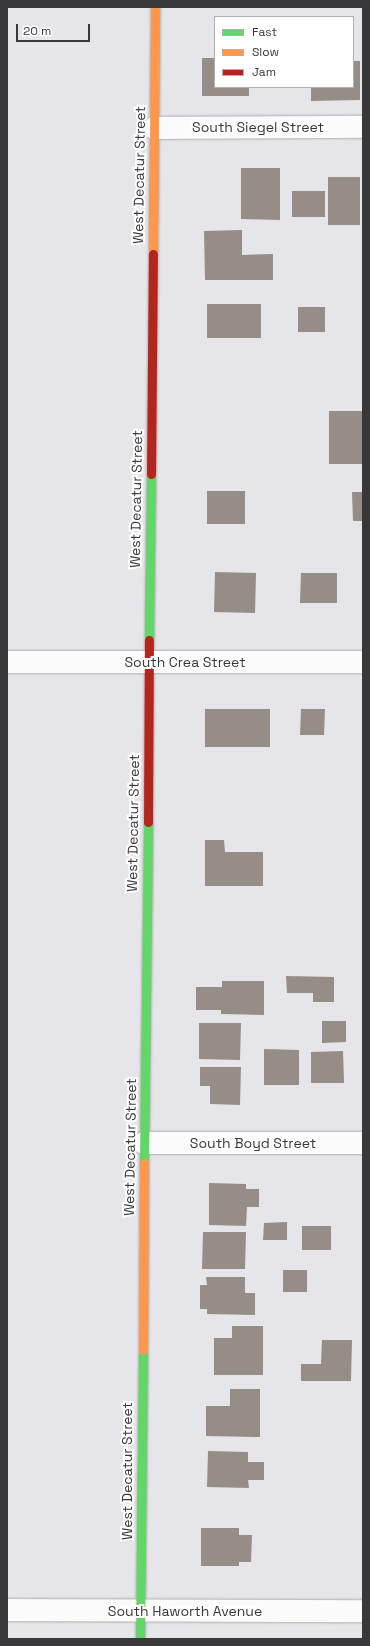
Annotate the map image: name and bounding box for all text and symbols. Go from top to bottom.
scale bar [18,16,92,42]
legend [214,16,354,88]
text: 20 m [23,23,51,39]
text: Fast [252,24,277,40]
text: Slow [252,44,279,60]
text: Jam [252,64,276,80]
street label: West Decatur Street [129,106,149,244]
street label: South Siegel Street [192,119,324,135]
street label: West Decatur Street [126,430,146,568]
street label: South Crea Street [124,654,246,670]
street label: West Decatur Street [123,754,143,892]
street label: West Decatur Street [120,1078,140,1216]
street label: South Boyd Street [190,1135,316,1151]
street label: West Decatur Street [119,1402,135,1540]
street label: South Haworth Avenue [108,1603,262,1619]

